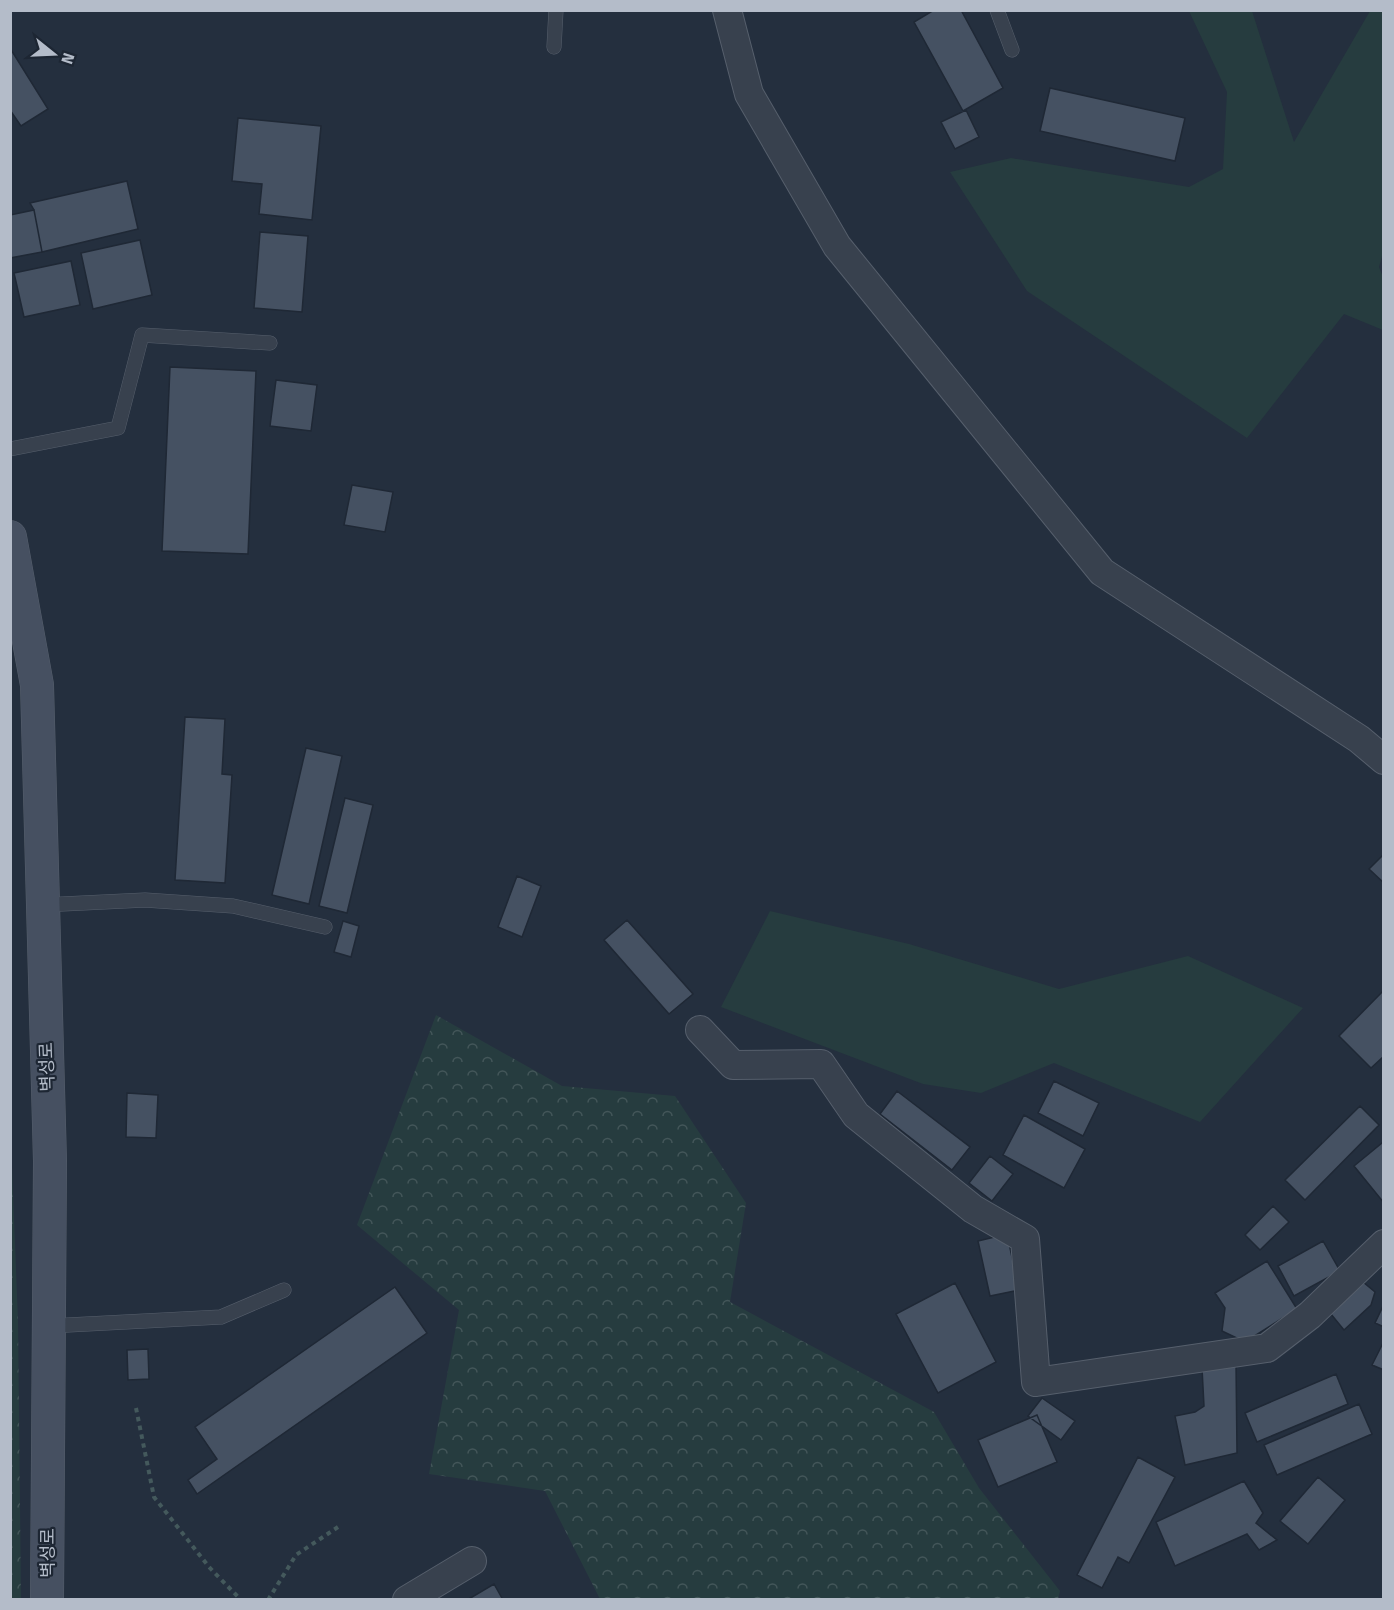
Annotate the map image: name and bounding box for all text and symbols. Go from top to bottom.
north arrow [24,24,84,84]
text: N [57,51,78,66]
street label: 벽성로 [35,1042,59,1092]
street label: 벽성로 [37,1528,59,1578]

